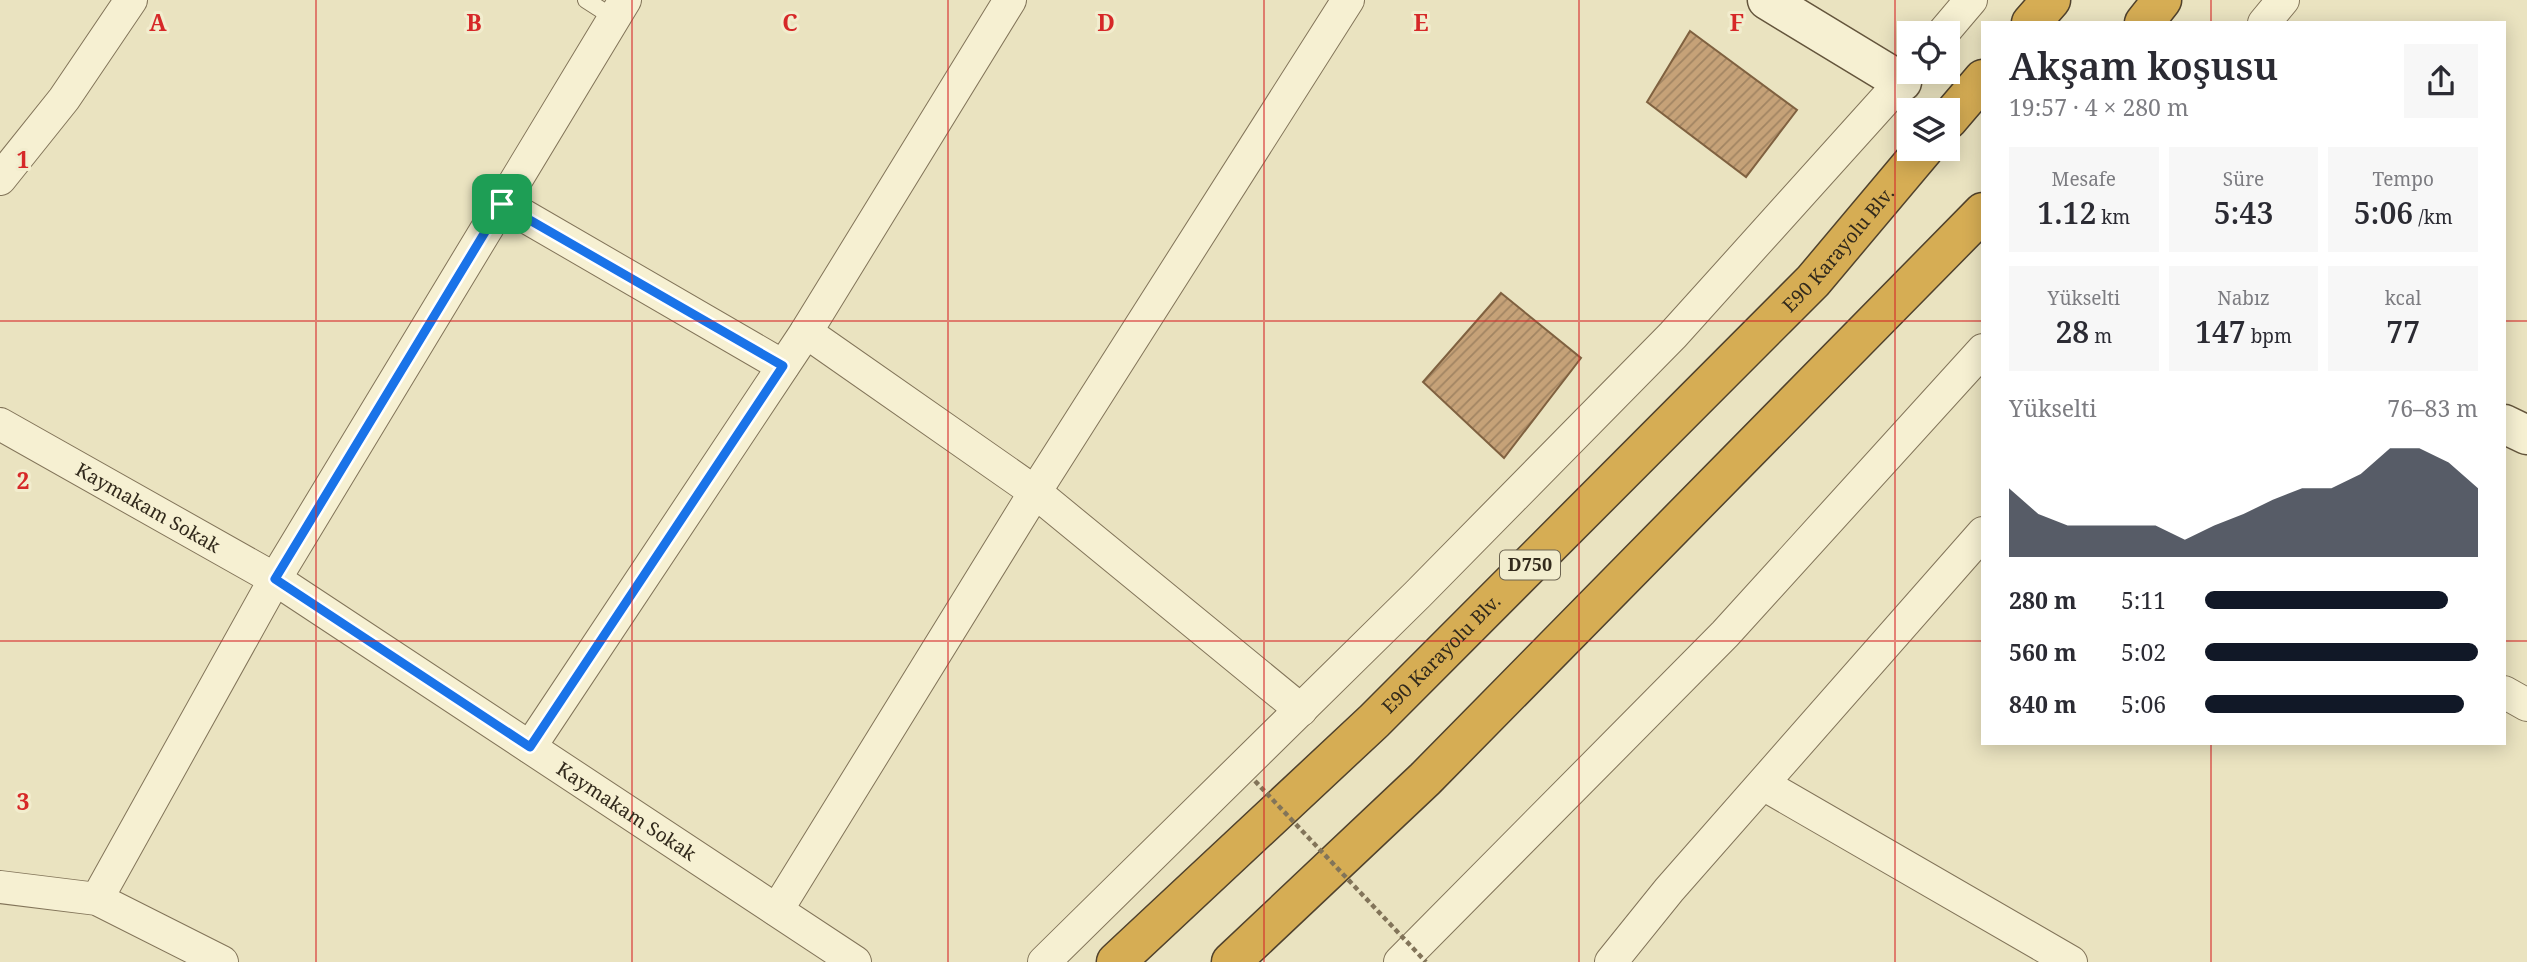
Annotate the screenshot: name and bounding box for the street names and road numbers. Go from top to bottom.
street label: E90 Karayolu Blv. [1776,181,1900,318]
street label: Kaymakam Sokak [71,456,226,559]
road number: D750 [1500,550,1560,580]
street label: E90 Karayolu Blv. [1376,589,1506,719]
street label: Kaymakam Sokak [552,756,702,867]

